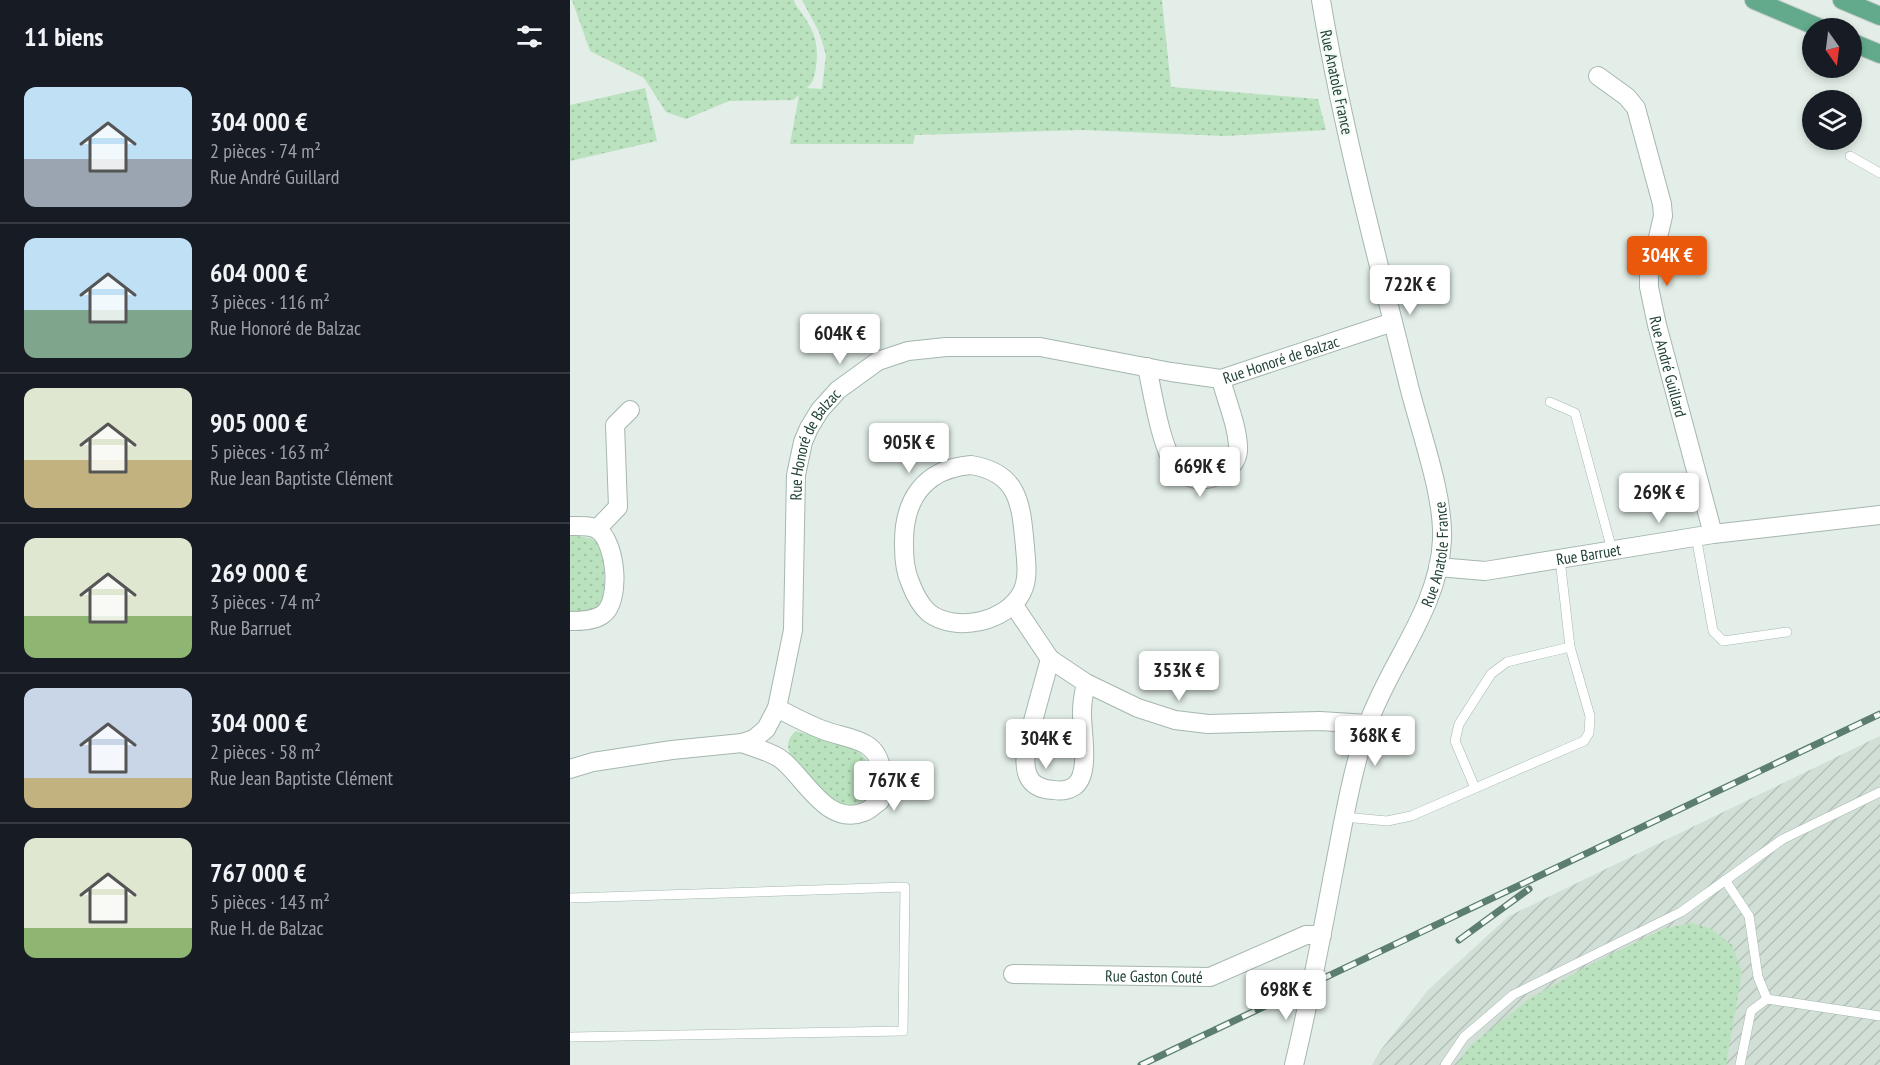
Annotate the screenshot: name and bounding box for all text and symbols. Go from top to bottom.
north arrow [1802,18,1862,78]
map controls [1802,18,1862,150]
text: 11 biens [24,20,103,53]
icon: filters [513,20,546,53]
street label: Rue Anatole France [1316,28,1358,136]
button: layers [1802,90,1862,150]
text: 304 000 € [210,105,308,138]
icon: home [72,111,144,183]
text: 2 pièces · 74 m² [210,138,321,164]
text: Rue André Guillard [210,164,339,190]
pin: 304K € [1618,236,1716,287]
text: 304K € [1641,242,1693,268]
text: 604 000 € [210,256,308,289]
icon: home [72,262,144,334]
pin: 722K € [1361,265,1459,316]
text: 722K € [1384,271,1436,297]
text: 3 pièces · 116 m² [210,289,330,315]
pin: 604K € [791,314,889,365]
street label: Rue André Guillard [1645,314,1691,419]
text: Rue Honoré de Balzac [210,315,361,341]
text: 604K € [814,320,866,346]
street label: Rue Honoré de Balzac [1220,331,1342,388]
street label: Rue Honoré de Balzac [786,384,845,501]
text: 905 000 € [210,406,308,439]
icon: home [72,412,144,484]
pin: 905K € [860,423,958,474]
text: 905K € [883,429,935,455]
text: 5 pièces · 163 m² [210,439,330,465]
pin: 669K € [1151,447,1249,498]
text: 669K € [1174,453,1226,479]
text: Rue Jean Baptiste Clément [210,465,393,491]
pin: 269K € [1610,473,1708,524]
text: 269K € [1633,479,1685,505]
street label: Rue Anatole France [1416,500,1452,610]
street label: Rue Barruet [1555,539,1623,569]
text: 269 000 € [210,556,308,589]
icon: home [72,562,144,634]
text: 3 pièces · 74 m² [210,589,321,615]
text: Rue Barruet [210,615,292,641]
pin: 353K € [1130,651,1228,702]
text: 353K € [1153,657,1205,683]
text: 304 000 € [210,706,308,739]
icon: home [72,712,144,784]
pin: 368K € [1326,716,1424,767]
pin: 304K € [997,719,1095,770]
text: 368K € [1349,722,1401,748]
text: 304K € [1020,725,1072,751]
text: 2 pièces · 58 m² [210,739,321,765]
pin: 767K € [845,761,943,812]
text: Rue Jean Baptiste Clément [210,765,393,791]
text: 767K € [868,767,920,793]
text: 767 000 € [210,856,307,889]
icon: home [72,862,144,934]
text: 5 pièces · 143 m² [210,889,330,915]
text: Rue H. de Balzac [210,915,324,941]
street label: Rue Gaston Couté [1105,965,1203,987]
pin: 698K € [1237,970,1335,1021]
text: 698K € [1260,976,1312,1002]

